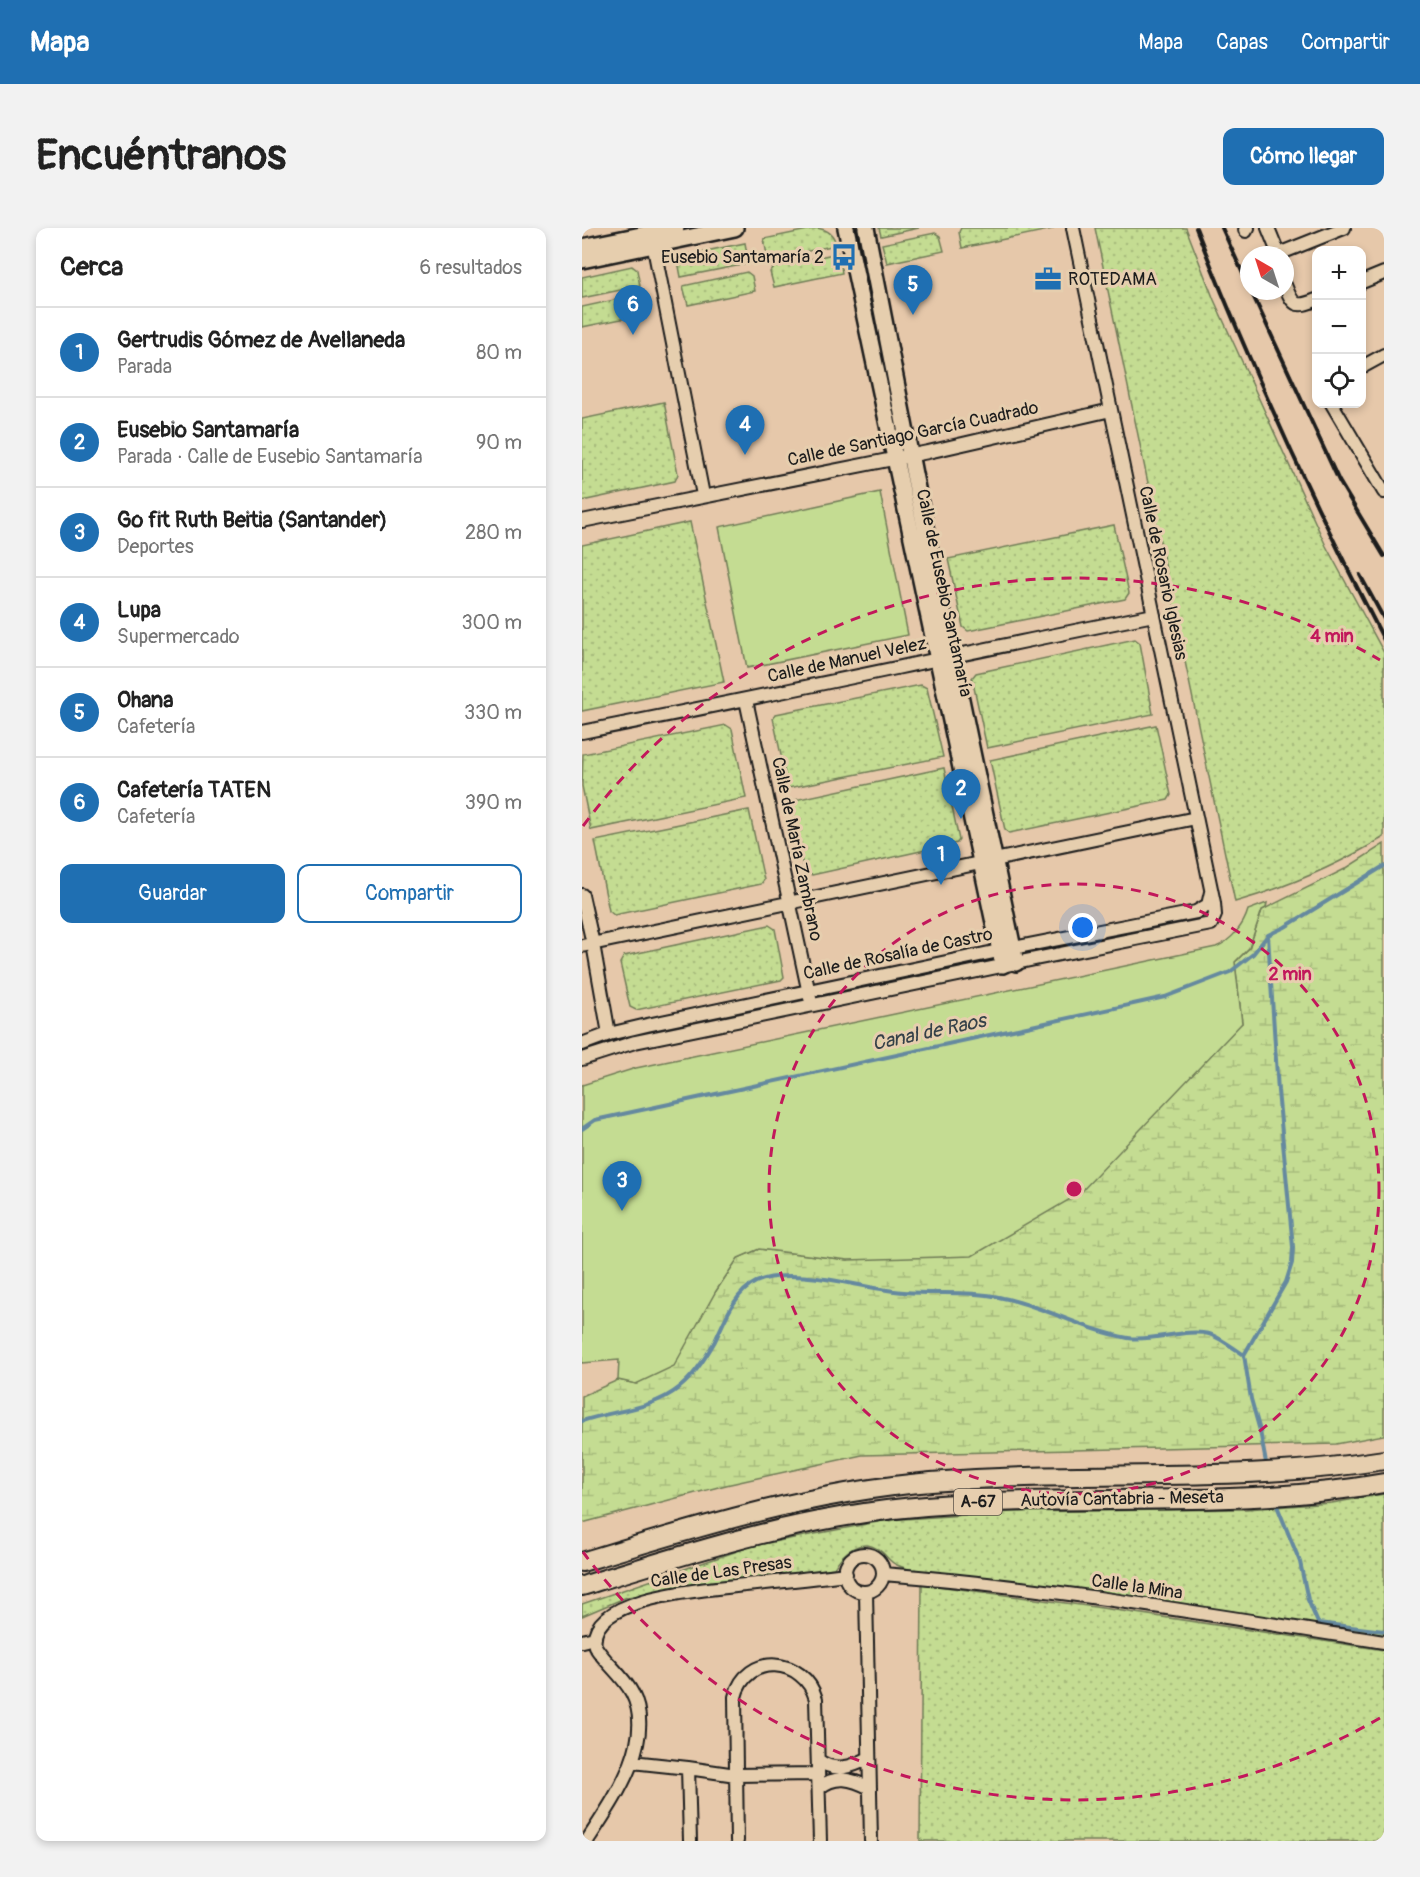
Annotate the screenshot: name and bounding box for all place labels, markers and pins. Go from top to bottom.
bus stop icon: Eusebio Santamaría 2 [829,242,859,272]
place label: Eusebio Santamaría 2 [661,246,824,269]
office icon: ROTEDAMA [1033,264,1063,294]
pin: 5 [894,266,932,315]
place label: ROTEDAMA [1068,268,1157,291]
pin: 6 [614,285,652,335]
pin: 4 [726,406,764,455]
pin: 2 [942,770,980,819]
pin: 1 [922,836,960,885]
pin: 3 [602,1162,642,1211]
centre of rings [1064,1179,1084,1199]

